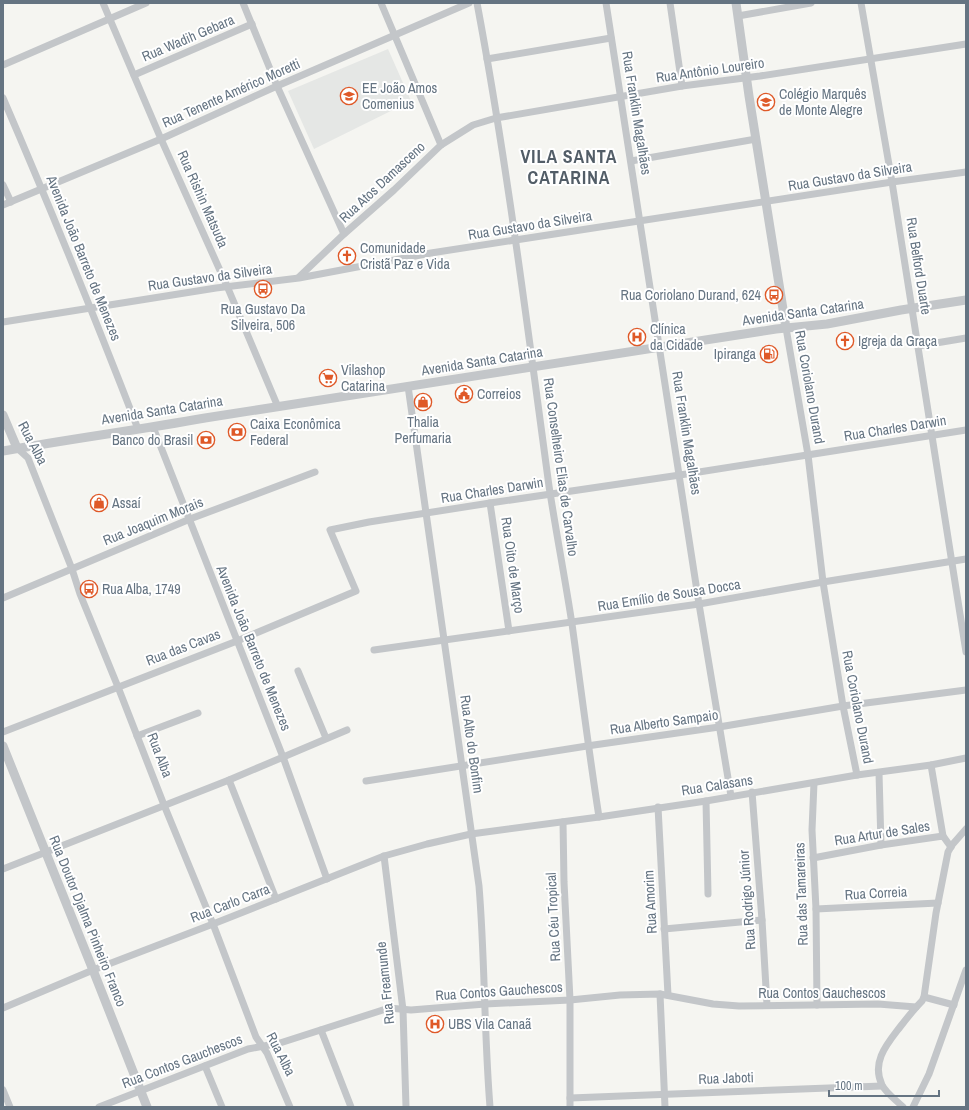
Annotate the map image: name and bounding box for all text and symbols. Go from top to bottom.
street label: Rua Wadih Gebara [139,10,237,66]
street label: Rua Franklin Magalhães [618,50,656,176]
street label: Rua Antônio Loureiro [655,53,765,87]
street label: Rua Tenente Américo Moretti [159,54,303,132]
place label: EE João Amos Comenius [362,79,438,113]
place label: Colégio Marquês de Monte Alegre [779,85,867,119]
school or university icon: EE João Amos Comenius [339,86,359,106]
school or university icon: Colégio Marquês de Monte Alegre [756,92,776,112]
street label: Rua Atos Damasceno [335,138,429,226]
district label: VILA SANTA CATARINA [521,144,617,190]
street label: Rua Rishin Matsuda [173,148,233,251]
street label: Rua Gustavo da Silveira [787,157,914,195]
street label: Avenida João Barreto de Menezes [42,172,126,343]
street label: Rua Gustavo da Silveira [467,206,594,244]
street label: Rua Belford Duarte [902,216,936,316]
place label: Comunidade Cristã Paz e Vida [360,239,450,273]
church icon: Comunidade Cristã Paz e Vida [337,246,357,266]
street label: Rua Gustavo da Silveira [147,259,274,295]
bus stop icon: Rua Gustavo Da Silveira, 506 [253,279,273,299]
bus stop icon: Rua Coriolano Durand, 624 [764,285,784,305]
place label: Rua Coriolano Durand, 624 [621,286,762,304]
street label: Avenida Santa Catarina [740,294,865,330]
place label: Rua Gustavo Da Silveira, 506 [221,300,306,334]
place label: Clínica da Cidade [650,320,703,354]
hospital icon: Clínica da Cidade [627,327,647,347]
street label: Rua Coriolano Durand [791,329,829,445]
church icon: Igreja da Graça [835,331,855,351]
place label: Igreja da Graça [858,332,938,350]
street label: Avenida Santa Catarina [419,342,544,380]
fuel station icon: Ipiranga [759,344,779,364]
place label: Ipiranga [714,345,757,363]
place label: Vilashop Catarina [341,361,386,395]
supermarket icon: Vilashop Catarina [318,368,338,388]
street label: Rua Franklin Magalhães [668,370,706,496]
street label: Rua Conselheiro Elias de Carvalho [540,377,582,557]
public building icon: Correios [454,384,474,404]
place label: Correios [477,385,521,403]
street label: Avenida Santa Catarina [99,391,224,429]
shop icon: Thalia Perfumaria [413,392,433,412]
street label: Rua Charles Darwin [843,411,947,445]
place label: Thalia Perfumaria [395,413,452,447]
place label: Caixa Econômica Federal [250,415,341,449]
street label: Rua Alba [14,418,52,468]
bank icon: Caixa Econômica Federal [227,422,247,442]
bank icon: Banco do Brasil [196,430,216,450]
place label: Banco do Brasil [112,431,193,449]
street label: Rua Charles Darwin [440,473,544,507]
shop icon: Assaí [89,493,109,513]
street label: Rua Joaquim Morais [100,493,206,549]
place label: Assaí [111,494,142,512]
street label: Rua Oito de Março [497,516,529,614]
street label: Avenida João Barreto de Menezes [212,562,296,733]
street label: Rua Emílio de Sousa Docca [596,575,742,615]
bus stop icon: Rua Alba, 1749 [79,579,99,599]
place label: Rua Alba, 1749 [102,580,181,598]
street label: Rua das Cavas [143,624,223,669]
street label: Rua Coriolano Durand [838,649,878,765]
street label: Rua Alto do Bonfim [456,694,488,794]
street label: Rua Alberto Sampaio [609,705,719,739]
street label: Rua Alba [143,730,177,781]
street label: Rua Calasans [680,770,754,800]
street label: Rua Artur de Sales [833,817,931,849]
street label: Rua Doutor Djalma Pinheiro Franco [45,833,131,1009]
street label: Rua das Tamareiras [790,842,812,946]
street label: Rua Rodrigo Júnior [735,849,759,951]
street label: Rua Amorim [639,870,661,934]
street label: Rua Céu Tropical [542,872,564,962]
street label: Rua Carlo Carra [188,879,273,926]
street label: Rua Correia [844,882,908,904]
street label: Rua Freamunde [372,941,398,1025]
street label: Rua Contos Gauchescos [435,978,564,1004]
street label: Rua Contos Gauchescos [758,984,886,1002]
hospital icon: UBS Vila Canaã [425,1014,445,1034]
place label: UBS Vila Canaã [448,1015,532,1033]
street label: Rua Alba [262,1029,300,1079]
street label: Rua Contos Gauchescos [119,1030,245,1092]
street label: Rua Jaboti [698,1068,754,1088]
scale bar [829,1072,939,1098]
text: 100 m [835,1078,862,1094]

